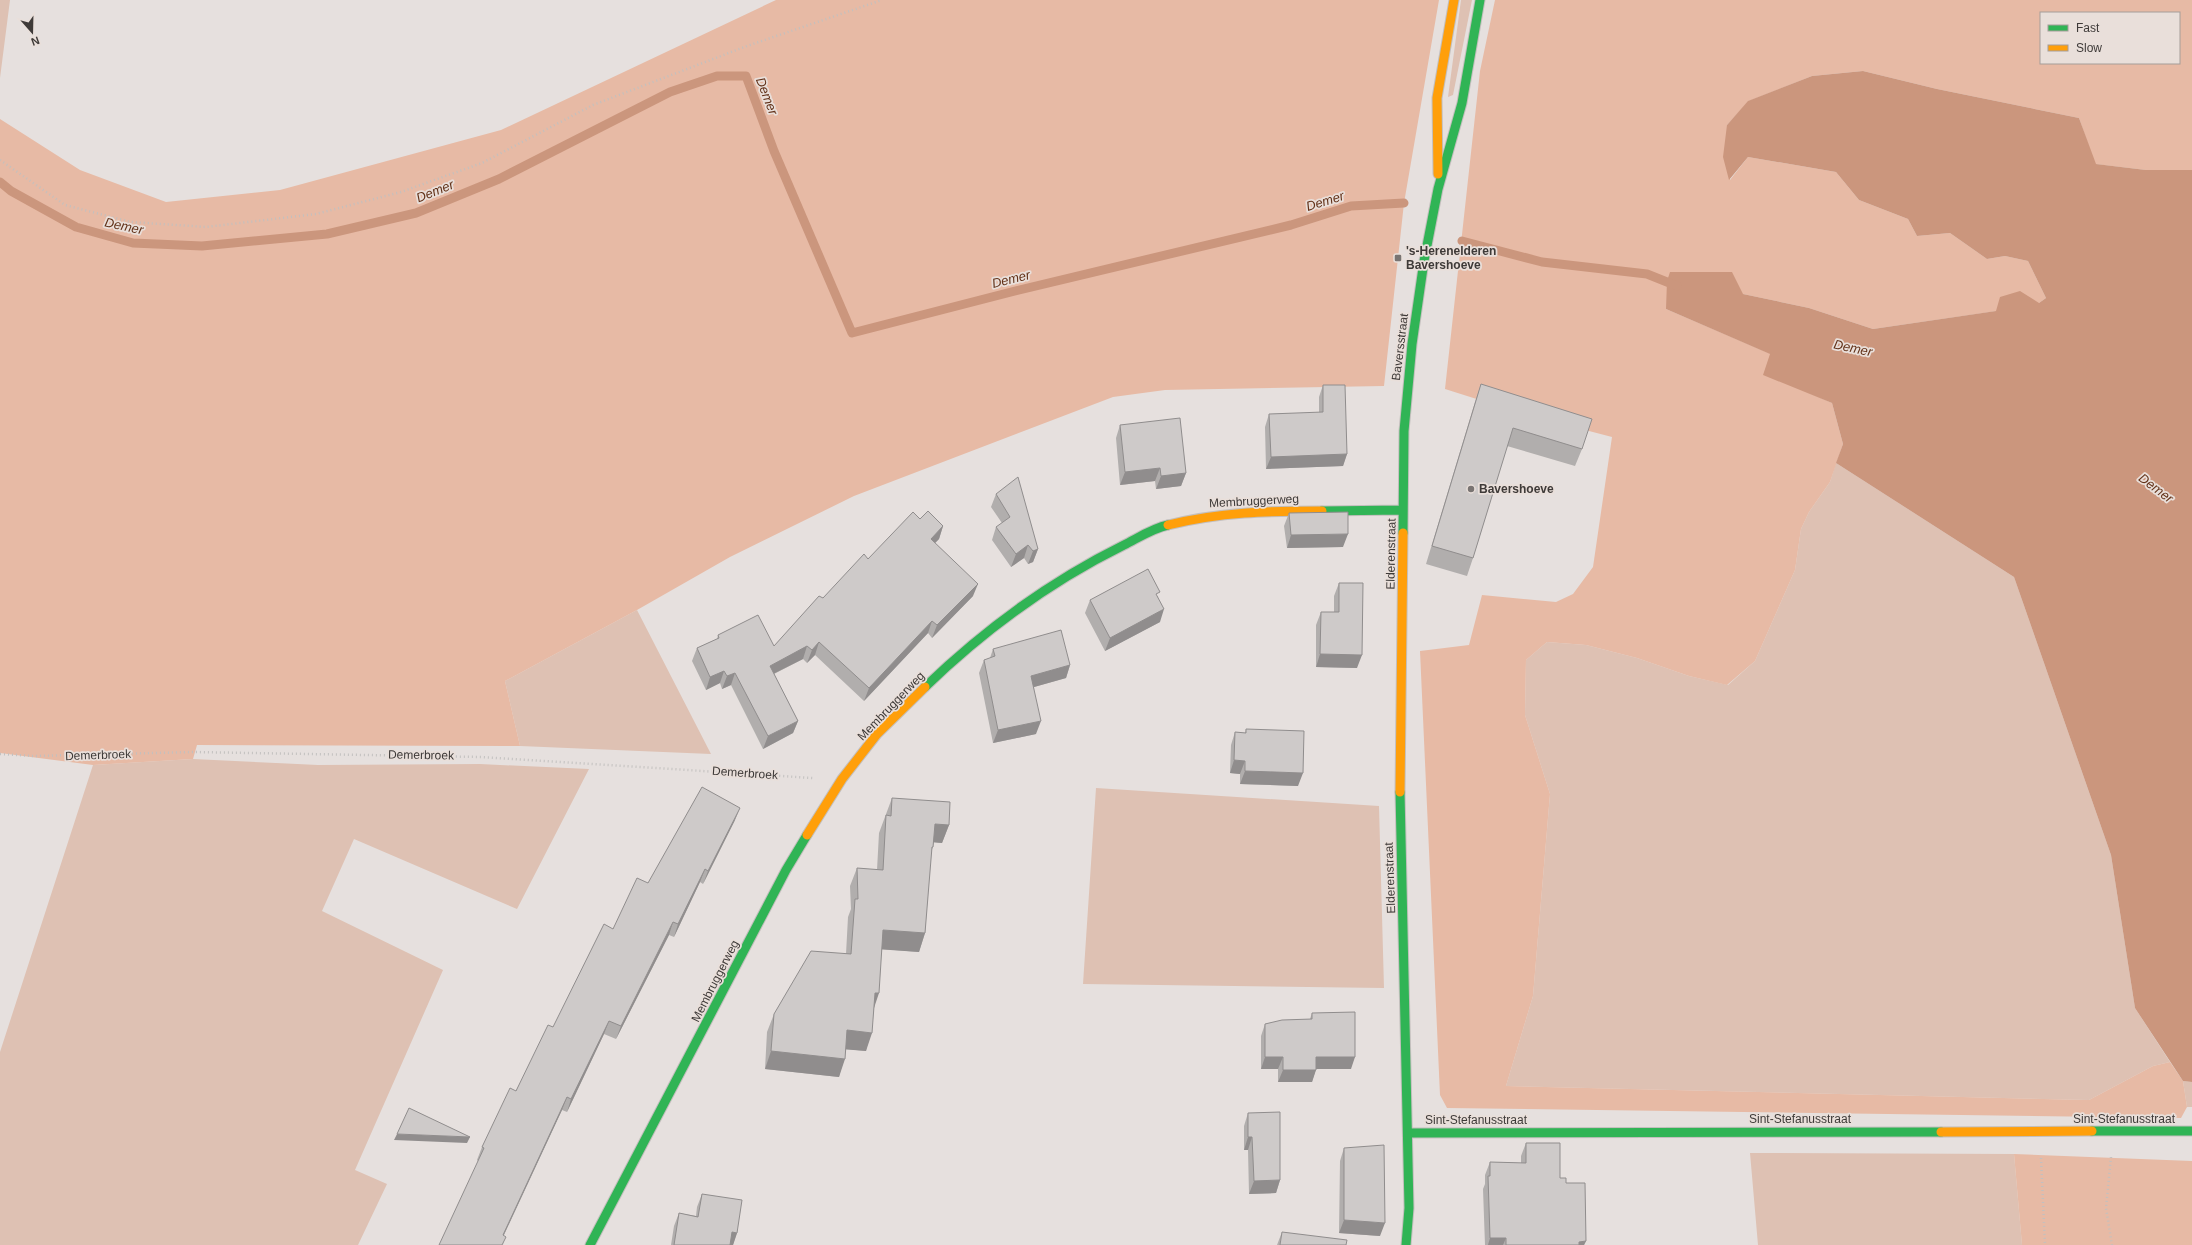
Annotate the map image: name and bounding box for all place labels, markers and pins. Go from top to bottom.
place label: 's-Herenelderen Bavershoeve [1406,244,1496,272]
marker: 's-Herenelderen Bavershoeve [1393,253,1403,263]
place label: Bavershoeve [1479,482,1554,496]
marker: Bavershoeve [1466,484,1476,494]

